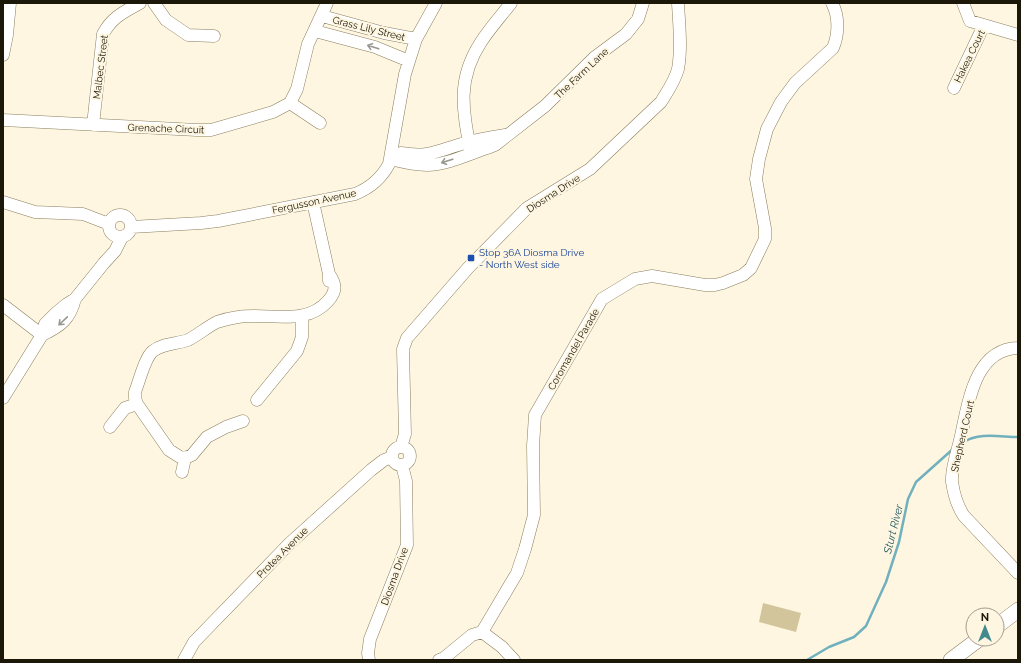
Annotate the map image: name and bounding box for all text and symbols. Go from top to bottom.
street label: Grass Lily Street [332,14,407,43]
street label: Hakea Court [952,27,987,84]
street label: Malbec Street [91,34,110,100]
one-way arrow [367,43,380,50]
street label: The Farm Lane [552,46,611,101]
street label: Grenache Circuit [127,122,205,135]
one-way arrow [441,158,454,165]
street label: Diosma Drive [525,172,582,215]
street label: Fergusson Avenue [271,187,357,216]
place label: Stop 36A Diosma Drive - North West side [479,247,584,270]
marker: Stop 36A Diosma Drive - North West side [466,253,476,263]
street label: Coromandel Parade [546,306,601,392]
one-way arrow [58,316,68,326]
street label: Shepherd Court [949,398,976,473]
water label: Sturt River [881,502,906,556]
street label: Protea Avenue [255,525,310,580]
street label: Diosma Drive [379,545,410,607]
north arrow [965,607,1005,647]
text: N [981,611,989,624]

